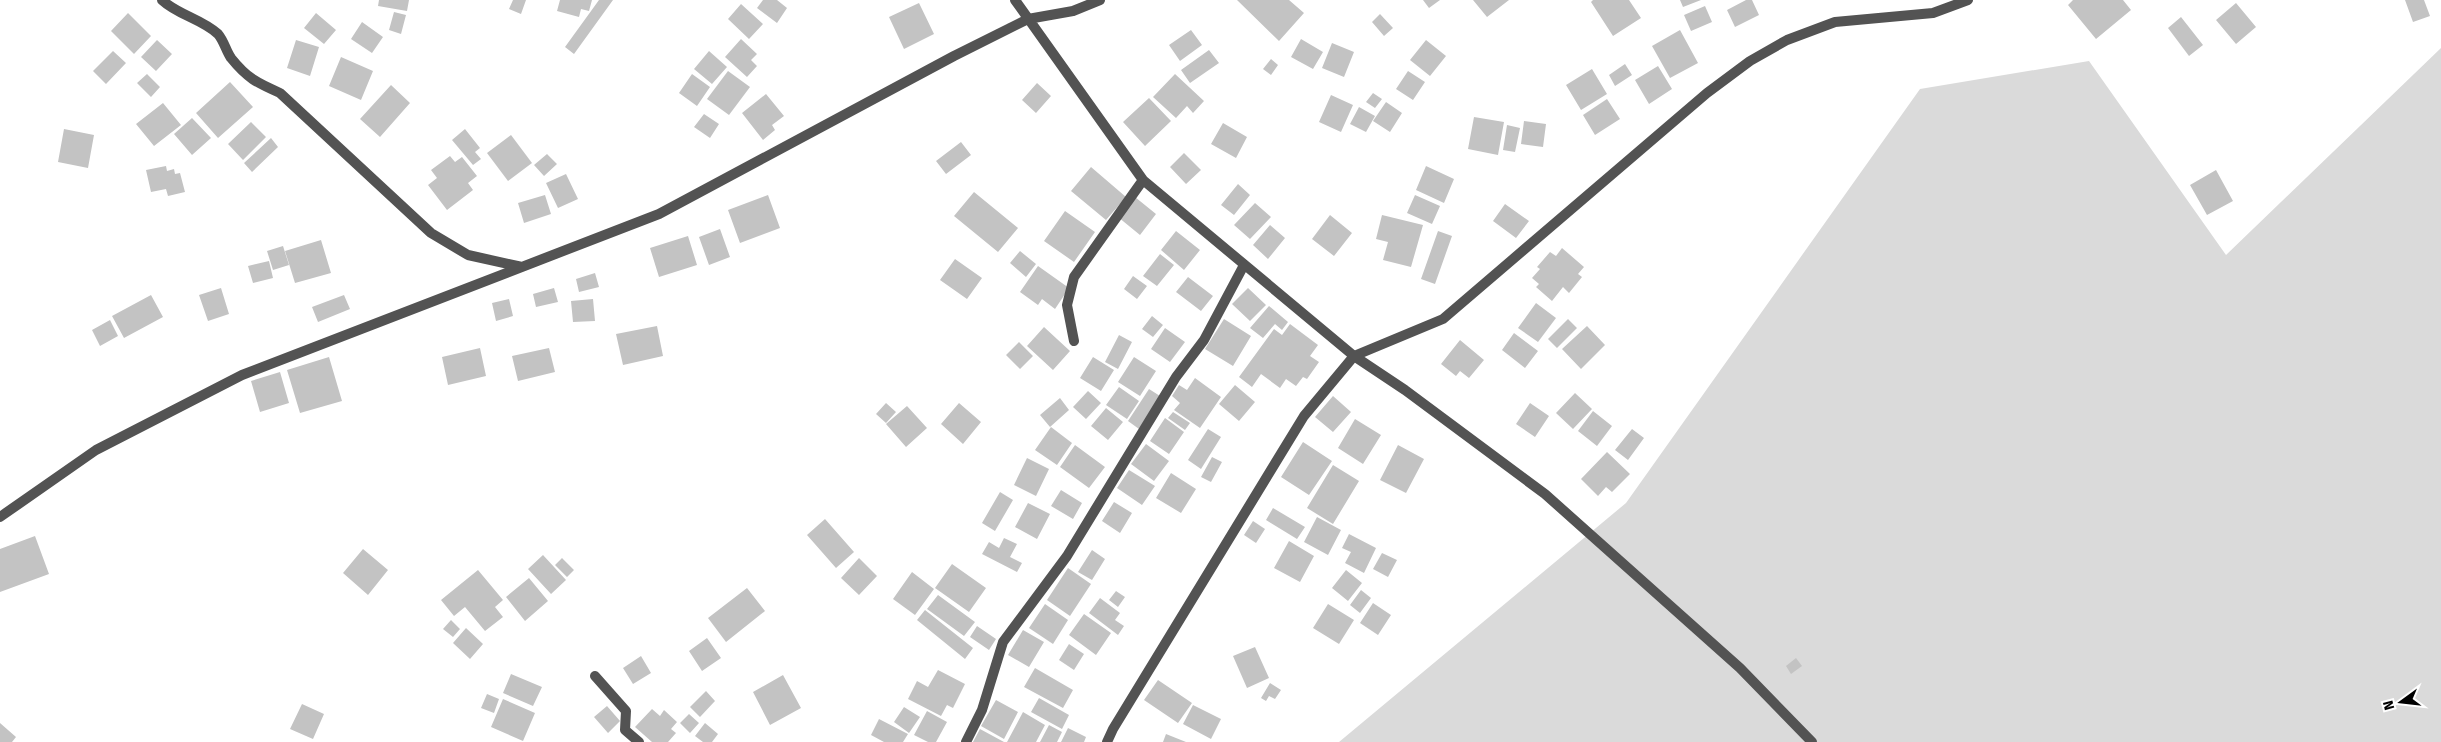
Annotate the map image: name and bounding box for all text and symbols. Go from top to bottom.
north arrow [2376,677,2426,727]
text: N [2380,699,2398,712]

